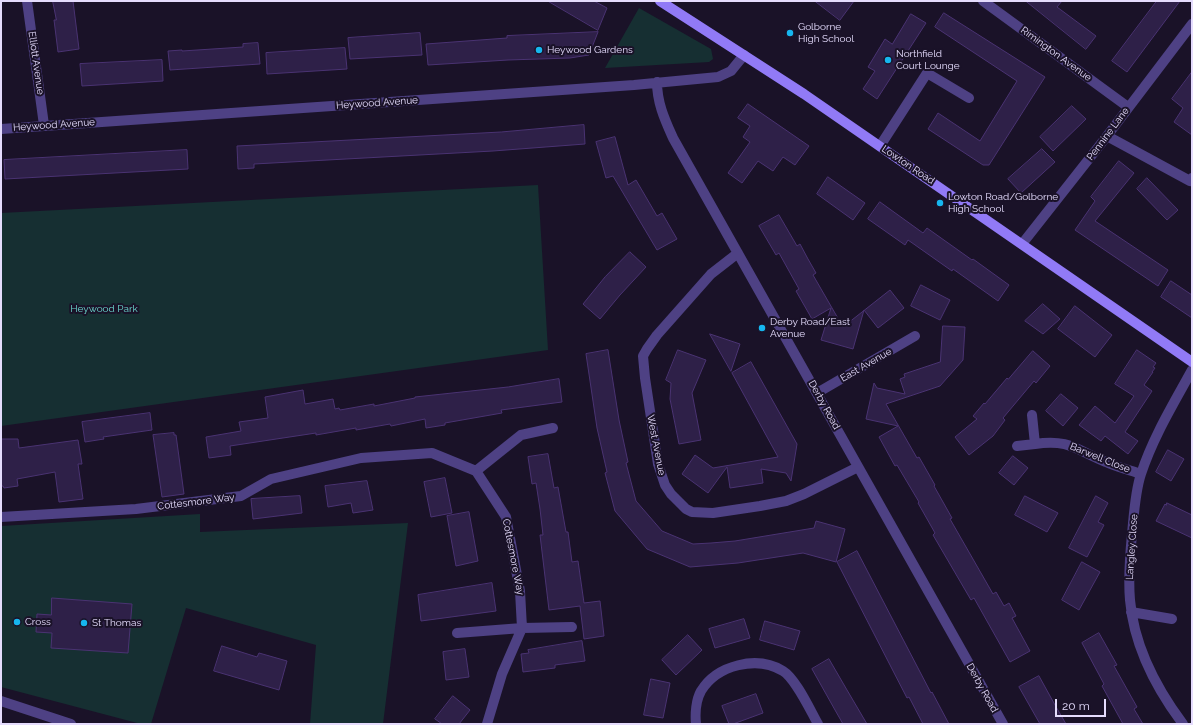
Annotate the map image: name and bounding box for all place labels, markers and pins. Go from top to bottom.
place label: Golborne High School [798,21,854,44]
marker: Golborne High School [785,28,795,38]
place label: Heywood Gardens [547,44,633,56]
marker: Heywood Gardens [534,45,544,55]
place label: Northfield Court Lounge [896,48,960,72]
marker: Northfield Court Lounge [883,55,893,65]
place label: Lowton Road/Golborne High School [948,191,1058,214]
marker: Lowton Road/Golborne High School [935,198,945,208]
place label: Derby Road/East Avenue [770,316,850,340]
marker: Derby Road/East Avenue [757,323,767,333]
place label: Cross [25,616,51,628]
marker: Cross [12,617,22,627]
place label: St Thomas [92,617,141,629]
marker: St Thomas [79,618,89,628]

